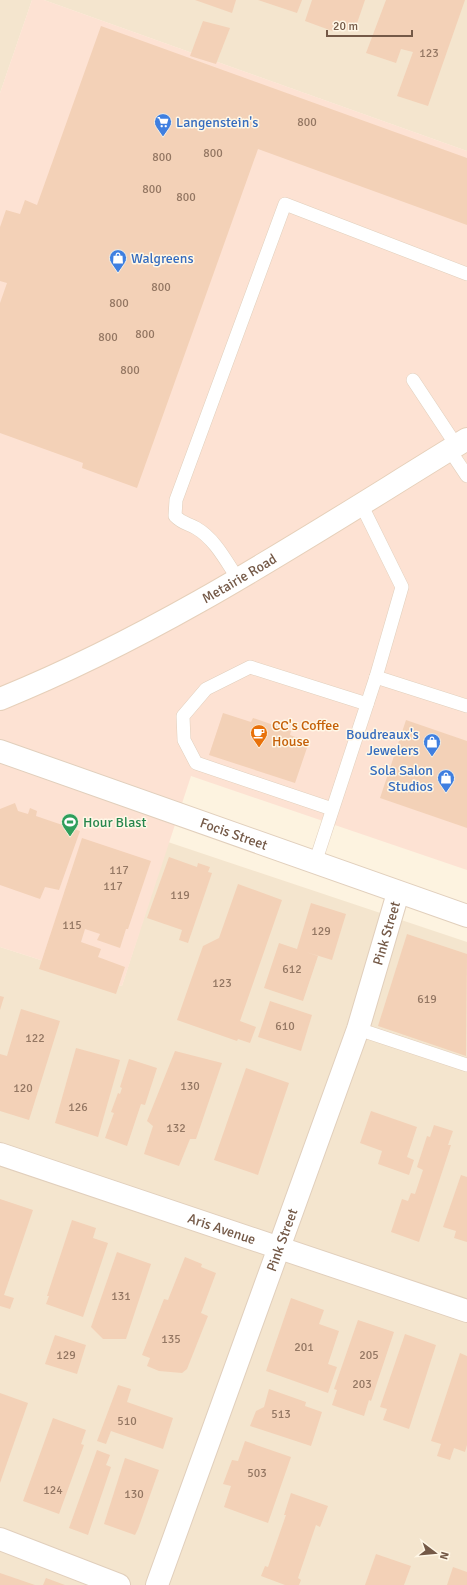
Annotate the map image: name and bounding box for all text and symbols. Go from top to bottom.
scale bar [327,12,412,38]
text: 20 m [333,19,358,34]
house number: 123 [419,46,439,61]
supermarket icon: Langenstein's [153,112,173,137]
place label: Langenstein's [176,114,258,131]
house number: 800 [297,115,317,130]
house number: 800 [203,146,223,161]
house number: 800 [152,150,172,165]
house number: 800 [142,182,162,197]
house number: 800 [176,190,196,205]
shop icon: Walgreens [108,248,128,273]
place label: Walgreens [131,250,194,267]
house number: 800 [151,280,171,295]
house number: 800 [109,296,129,311]
house number: 800 [135,327,155,342]
house number: 800 [98,330,118,345]
house number: 800 [120,363,140,378]
street label: Metairie Road [199,550,279,607]
place label: CC's Coffee House [272,717,339,750]
cafe icon: CC's Coffee House [249,723,269,748]
place label: Boudreaux's Jewelers [346,726,419,759]
shop icon: Boudreaux's Jewelers [422,732,442,757]
place label: Sola Salon Studios [370,762,433,795]
shop icon: Sola Salon Studios [436,768,456,793]
sports icon: Hour Blast [60,812,80,837]
place label: Hour Blast [83,814,146,831]
street label: Focis Street [198,814,270,853]
house number: 117 [109,863,129,878]
house number: 117 [103,879,123,894]
house number: 119 [170,888,190,903]
street label: Pink Street [369,899,404,967]
house number: 115 [62,918,82,933]
house number: 129 [311,924,331,939]
house number: 612 [282,962,302,977]
house number: 123 [212,976,232,991]
house number: 619 [417,992,437,1007]
house number: 610 [275,1019,295,1034]
house number: 122 [25,1031,45,1046]
house number: 130 [180,1079,200,1094]
house number: 120 [13,1081,33,1096]
house number: 126 [68,1100,88,1115]
house number: 132 [166,1121,186,1136]
street label: Pink Street [263,1206,301,1274]
street label: Aris Avenue [186,1209,258,1248]
house number: 131 [111,1289,131,1304]
house number: 135 [161,1332,181,1347]
house number: 201 [294,1340,314,1355]
house number: 129 [56,1348,76,1363]
house number: 205 [359,1348,379,1363]
house number: 203 [352,1377,372,1392]
house number: 513 [271,1407,291,1422]
house number: 510 [117,1414,137,1429]
house number: 503 [247,1466,267,1481]
house number: 124 [43,1483,63,1498]
house number: 130 [124,1487,144,1502]
north arrow [415,1533,455,1573]
text: N [437,1550,451,1561]

